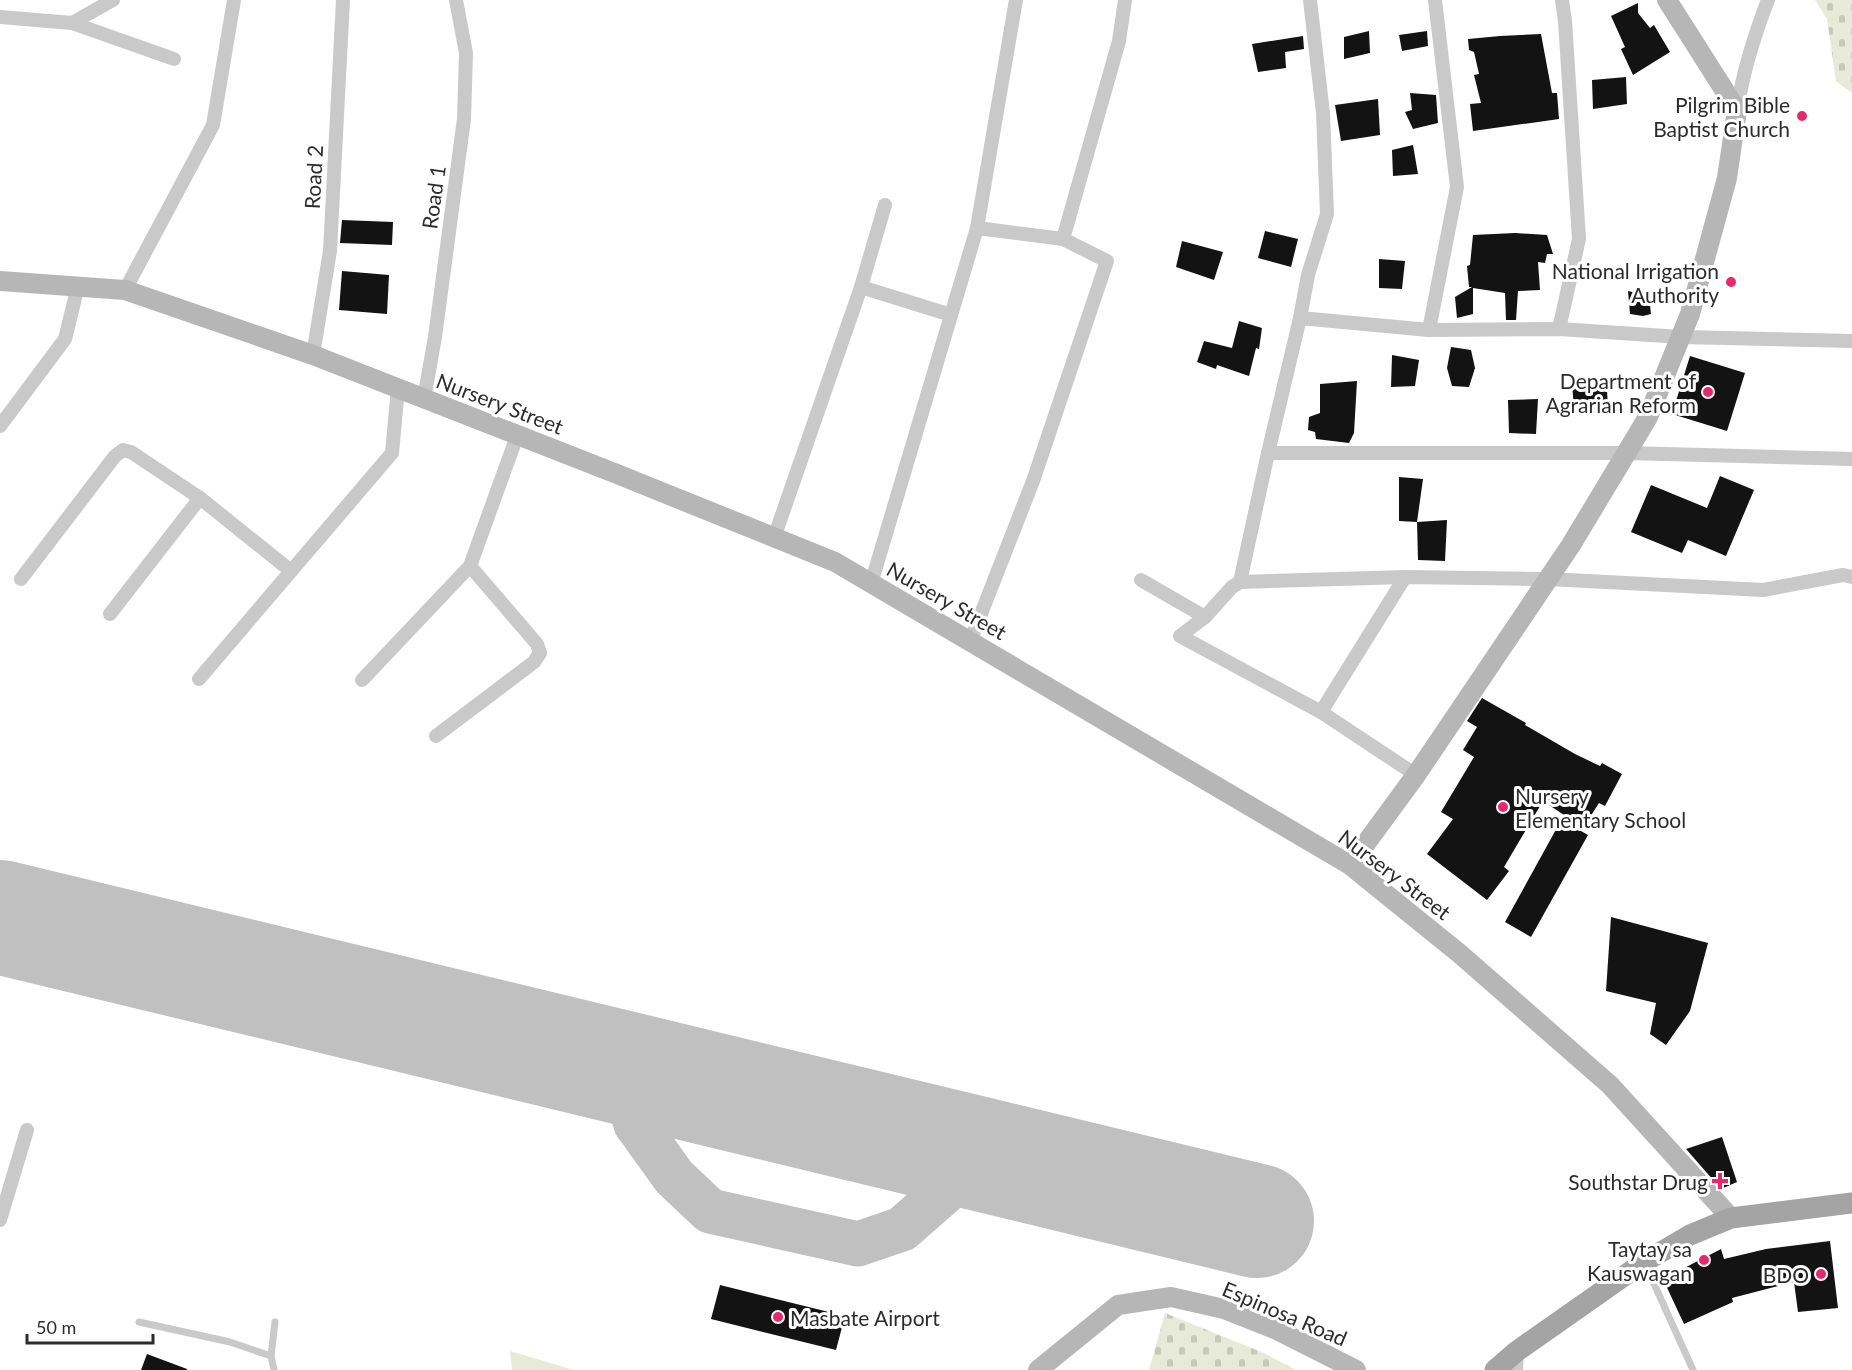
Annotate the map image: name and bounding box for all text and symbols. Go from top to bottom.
place label: Pilgrim Bible Baptist Church [1653,92,1790,141]
marker: Pilgrim Bible Baptist Church [1795,109,1809,123]
street label: Road 2 [299,144,327,210]
street label: Road 1 [416,164,450,230]
place label: National Irrigation Authority [1552,258,1719,307]
marker: National Irrigation Authority [1724,275,1738,289]
street label: Nursery Street [433,367,567,439]
place label: Department of Agrarian Reform [1545,368,1697,417]
marker: Department of Agrarian Reform [1701,385,1715,399]
street label: Nursery Street [883,556,1012,645]
place label: Nursery Elementary School [1515,783,1686,832]
marker: Nursery Elementary School [1496,800,1510,814]
street label: Nursery Street [1334,824,1456,925]
place label: Southstar Drug [1568,1169,1708,1194]
marker: Southstar Drug [1713,1174,1727,1188]
place label: Taytay sa Kauswagan [1587,1236,1692,1285]
marker: Taytay sa Kauswagan [1697,1253,1711,1267]
place label: BDO [1763,1262,1809,1287]
marker: BDO [1814,1267,1828,1281]
street label: Espinosa Road [1219,1276,1351,1350]
place label: Masbate Airport [790,1305,940,1330]
scale bar [27,1307,153,1345]
marker: Masbate Airport [771,1310,785,1324]
text: 50 m [36,1316,76,1338]

